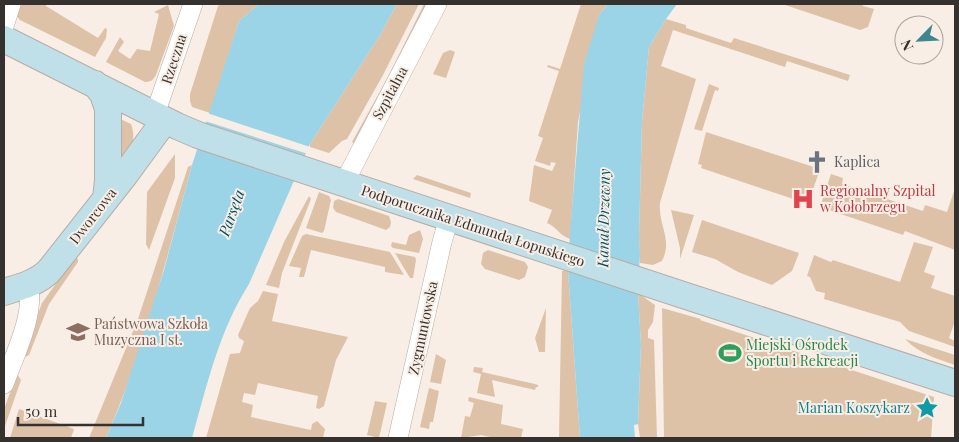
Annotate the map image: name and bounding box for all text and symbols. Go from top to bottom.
north arrow [894,15,944,65]
street label: Rzeczna [157,31,191,86]
text: N [896,37,917,54]
street label: Szpitalna [368,63,412,123]
church icon: Kaplica [804,149,830,175]
place label: Kaplica [834,152,880,171]
water label: Kanał Drzewny [592,169,614,268]
street label: Podporucznika Edmunda Łopuskiego [359,180,588,271]
place label: Regionalny Szpital w Kołobrzegu [820,181,935,216]
street label: Dworcowa [65,184,121,248]
hospital icon: Regionalny Szpital w Kołobrzegu [790,186,816,212]
water label: Parsęta [213,187,249,240]
street label: Zygmuntowska [403,279,442,377]
place label: Państwowa Szkoła Muzyczna I st. [94,314,208,349]
school or university icon: Państwowa Szkoła Muzyczna I st. [65,319,91,345]
place label: Miejski Ośrodek Sportu i Rekreacji [746,335,858,370]
sports icon: Miejski Ośrodek Sportu i Rekreacji [717,340,743,366]
scale bar [18,394,142,426]
place icon: Marian Koszykarz [914,395,940,421]
place label: Marian Koszykarz [798,398,910,417]
text: 50 m [25,401,58,421]

